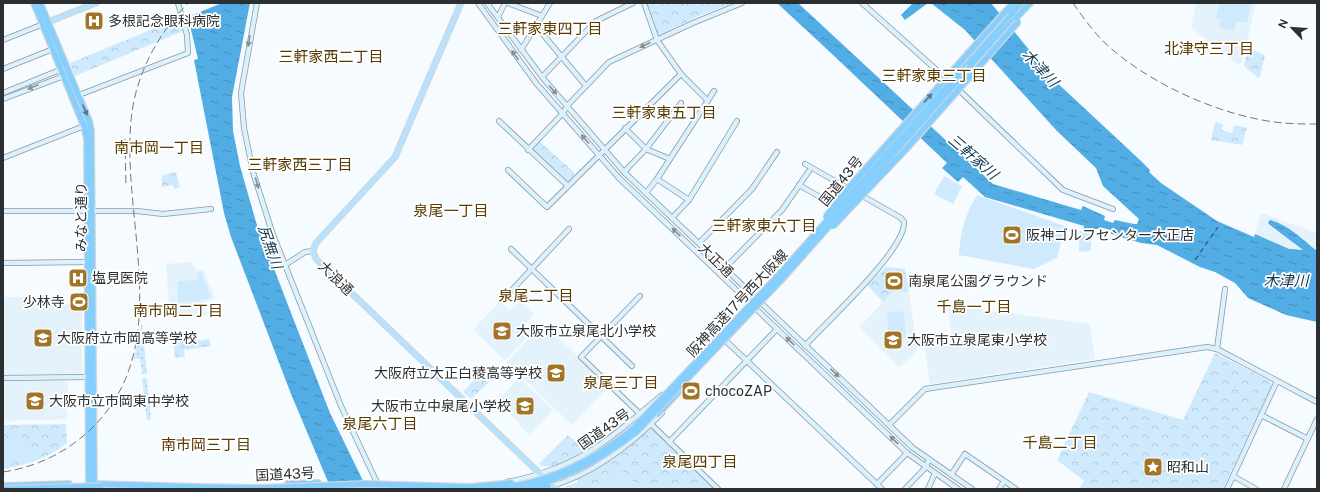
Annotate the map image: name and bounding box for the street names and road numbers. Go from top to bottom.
street label: 国道43号 [816,153,866,209]
street label: みなと通り [73,182,89,252]
street label: 大正通 [695,240,737,280]
street label: 阪神高速17号西大阪線 [683,246,791,360]
street label: 大浪通 [315,258,357,298]
street label: 国道43号 [575,405,633,453]
street label: 国道43号 [255,464,315,484]

